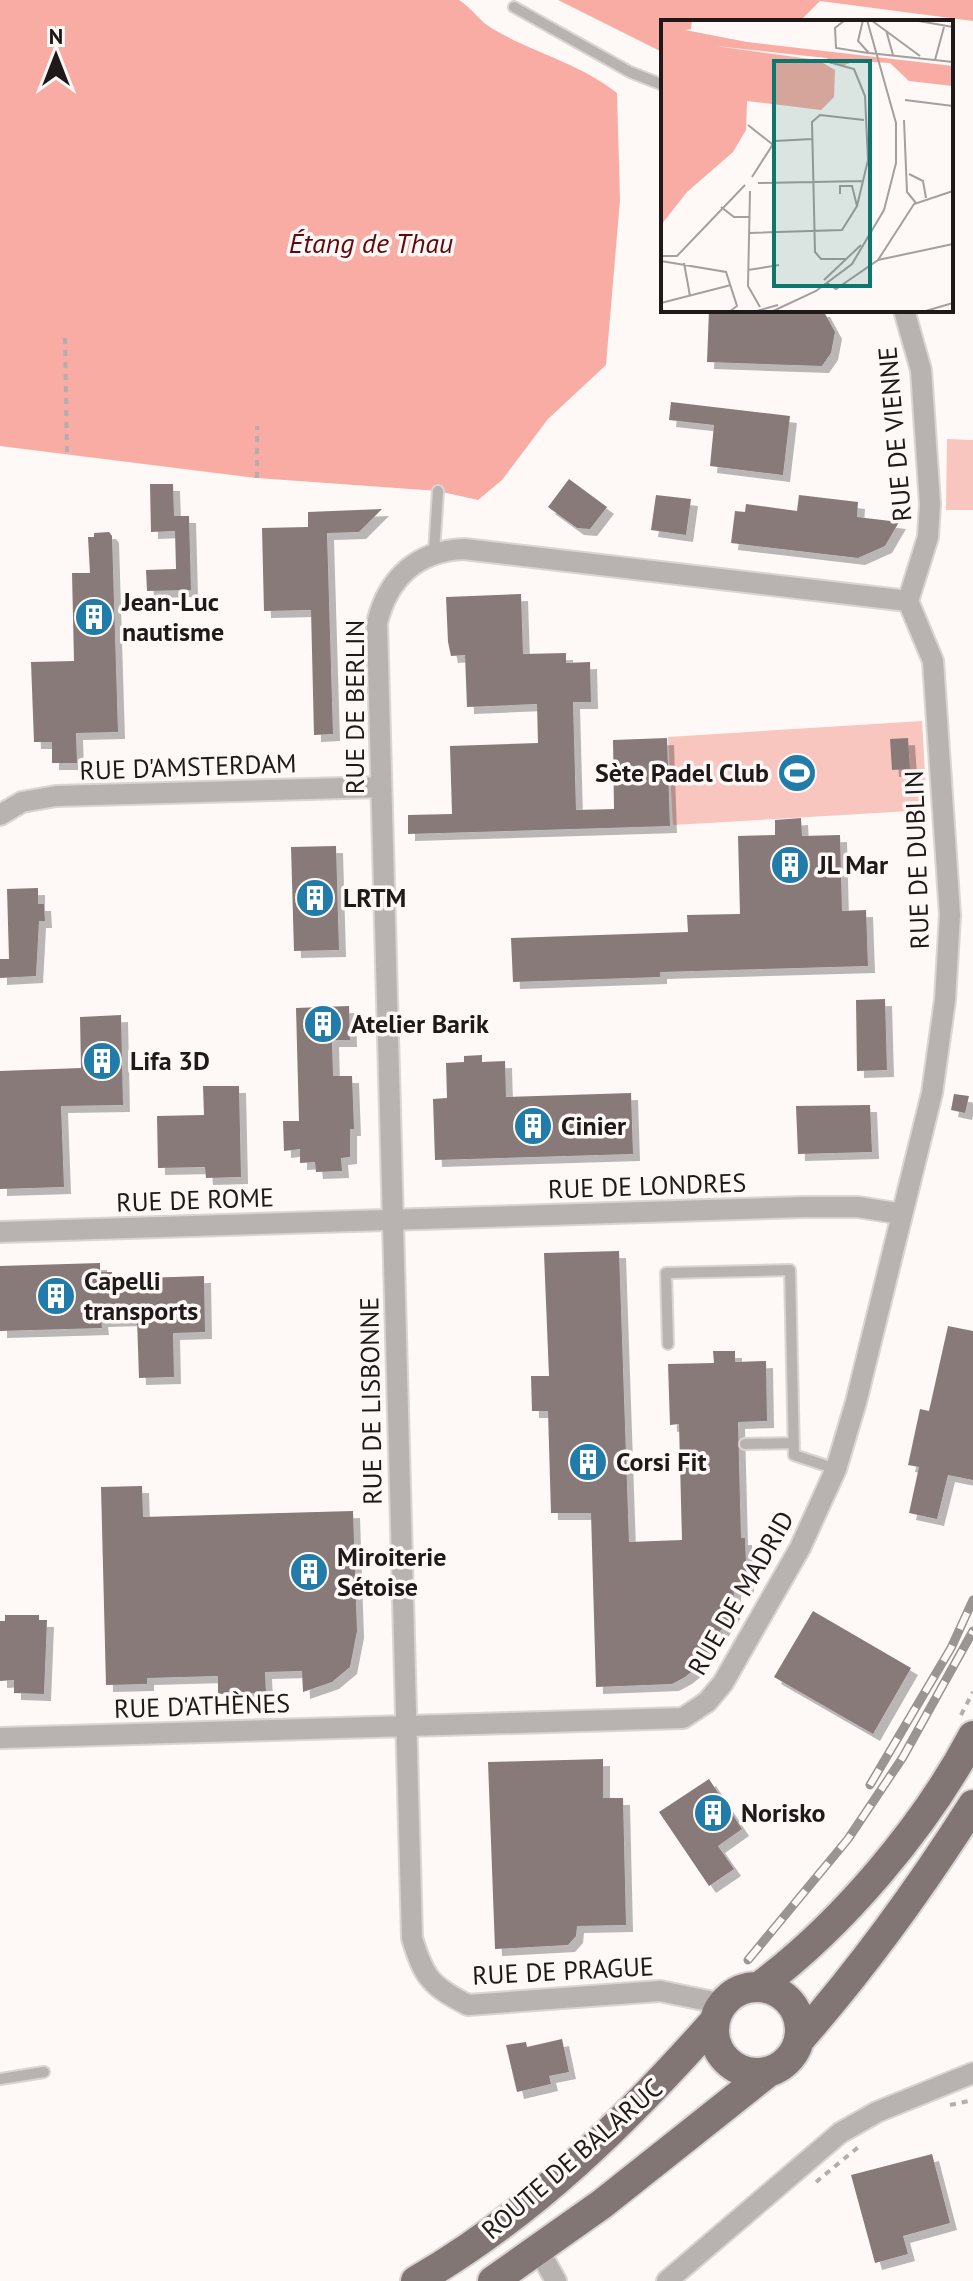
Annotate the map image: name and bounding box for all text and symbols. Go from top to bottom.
north arrow [16,16,96,96]
inset map [661,20,953,312]
text: N [49,22,63,50]
water label: Étang de Thau [289,224,453,261]
street label: RUE DE VIENNE [870,345,919,523]
place label: Jean-Luc nautisme [121,585,224,648]
building icon: Jean-Luc nautisme [73,596,115,638]
street label: RUE DE BERLIN [338,620,371,794]
street label: RUE D'AMSTERDAM [79,746,297,787]
sports icon: Sète Padel Club [776,752,818,794]
place label: Sète Padel Club [595,756,769,789]
street label: RUE DE DUBLIN [897,770,936,950]
building icon: JL Mar [769,844,811,886]
place label: JL Mar [817,848,889,881]
building icon: LRTM [294,877,336,919]
place label: LRTM [343,881,406,914]
building icon: Atelier Barik [302,1003,344,1045]
place label: Atelier Barik [351,1007,489,1040]
building icon: Lifa 3D [81,1040,123,1082]
place label: Lifa 3D [130,1044,210,1077]
building icon: Cinier [512,1105,554,1147]
place label: Cinier [561,1109,627,1142]
street label: RUE DE LONDRES [547,1166,747,1205]
street label: RUE DE ROME [116,1180,274,1219]
place label: Capelli transports [84,1264,198,1327]
building icon: Capelli transports [35,1275,77,1317]
street label: RUE DE LISBONNE [352,1297,389,1505]
building icon: Corsi Fit [567,1441,609,1483]
place label: Corsi Fit [616,1445,707,1478]
street label: RUE DE MADRID [680,1505,801,1681]
place label: Miroiterie Sétoise [337,1540,446,1603]
building icon: Miroiterie Sétoise [288,1551,330,1593]
street label: RUE D'ATHÈNES [113,1686,291,1725]
building icon: Norisko [692,1792,734,1834]
place label: Norisko [741,1796,826,1829]
street label: RUE DE PRAGUE [471,1949,655,1992]
street label: ROUTE DE BALARUC [475,2071,669,2246]

